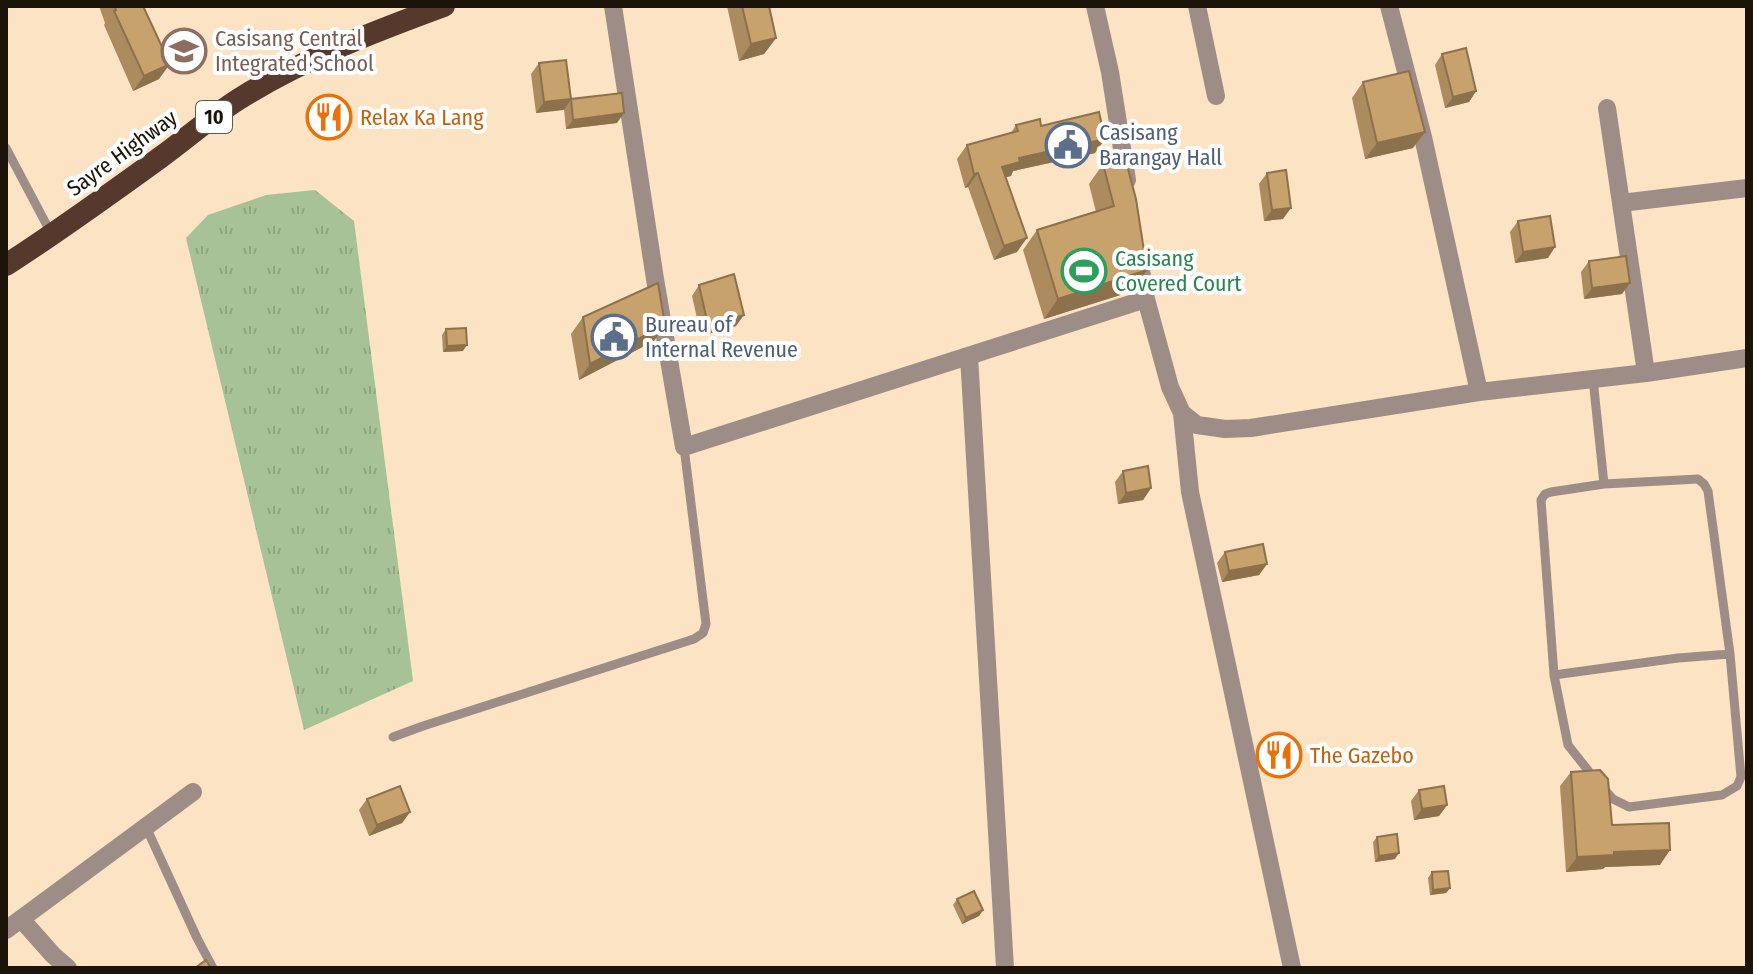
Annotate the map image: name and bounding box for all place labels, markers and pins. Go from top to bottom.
place label: Casisang Central Integrated School [215,25,374,77]
school or university icon: Casisang Central Integrated School [160,27,208,75]
restaurant icon: Relax Ka Lang [305,93,353,141]
place label: Relax Ka Lang [360,104,484,131]
place label: Casisang Barangay Hall [1099,119,1222,171]
public building icon: Casisang Barangay Hall [1044,121,1092,169]
place label: Casisang Covered Court [1115,245,1242,297]
sports icon: Casisang Covered Court [1060,247,1108,295]
place label: Bureau of Internal Revenue [645,311,798,363]
public building icon: Bureau of Internal Revenue [590,313,638,361]
restaurant icon: The Gazebo [1255,731,1303,779]
place label: The Gazebo [1310,742,1414,769]

